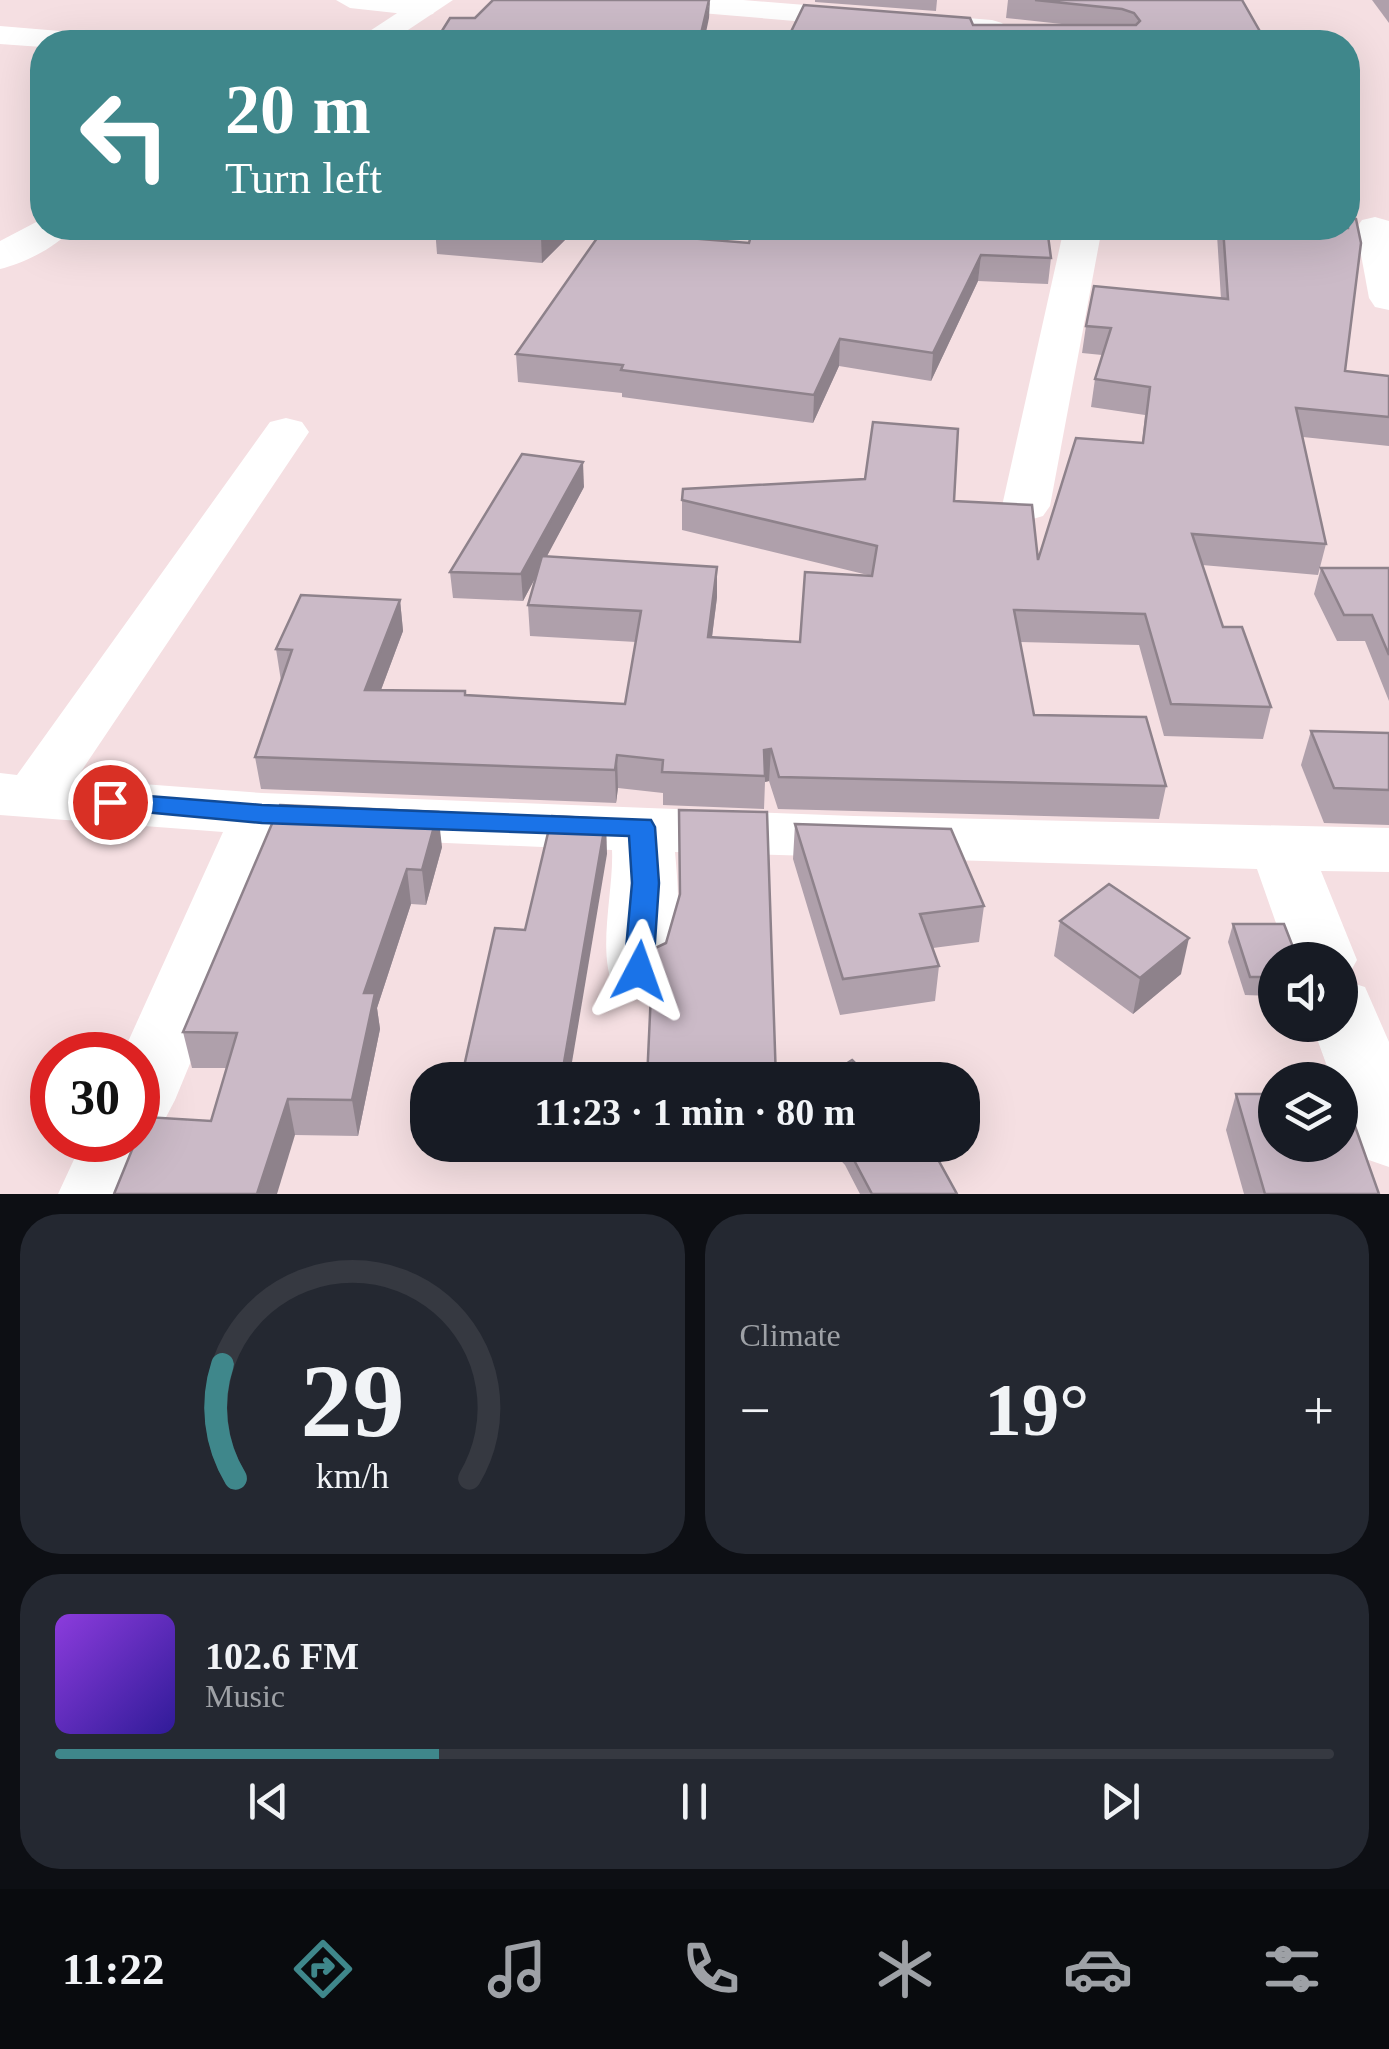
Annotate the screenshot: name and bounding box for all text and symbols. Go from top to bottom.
icon: left [60,70,190,200]
text: 20 m [225,71,371,148]
text: Turn left [225,153,382,203]
pin [68,760,153,845]
icon: arrive [83,775,138,830]
position arrow [587,919,691,1023]
map controls [1258,942,1358,1162]
button: sound [1258,942,1358,1042]
speed limit sign: 30 [30,1032,160,1162]
button: layers [1258,1062,1358,1162]
text: 11:23 · 1 min · 80 m [535,1091,855,1133]
text: Climate [740,1317,841,1353]
text: 29 [300,1343,404,1458]
text: 19° [984,1368,1089,1451]
text: − [740,1380,771,1441]
text: + [1303,1380,1334,1441]
text: km/h [316,1456,389,1496]
text: 102.6 FM [205,1635,359,1677]
text: Music [205,1678,285,1714]
icon: previous [241,1774,296,1829]
icon: pause [667,1774,722,1829]
icon: next [1093,1774,1148,1829]
icon: directions [288,1934,358,2004]
icon: music [482,1934,552,2004]
icon: phone [676,1934,746,2004]
icon: climate [870,1934,940,2004]
icon: car [1063,1934,1133,2004]
icon: filters [1257,1934,1327,2004]
text: 11:22 [62,1944,164,1994]

